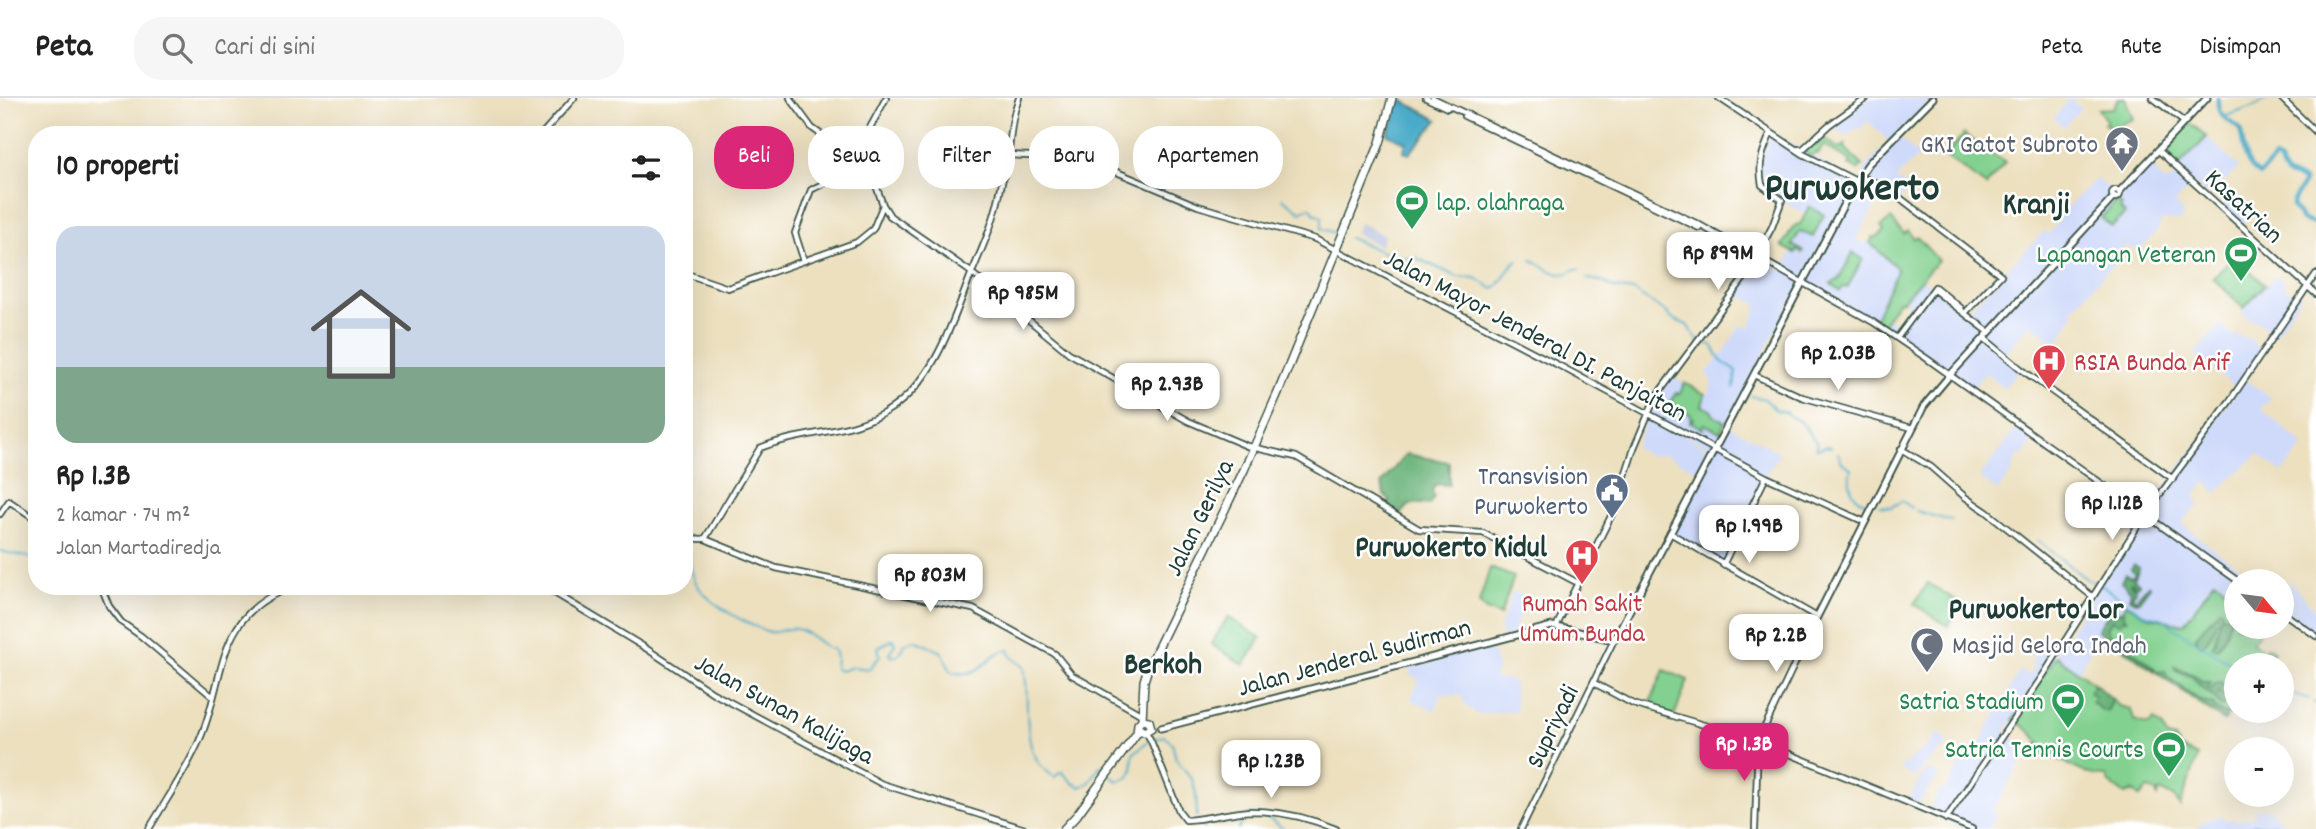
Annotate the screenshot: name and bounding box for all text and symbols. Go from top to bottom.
search box [134,17,624,80]
text: Peta [35,25,92,72]
icon: search [158,29,196,67]
text: Cari di sini [214,30,315,67]
text: Peta [2041,31,2082,65]
text: Rute [2120,31,2162,65]
text: Disimpan [2200,31,2281,65]
temple icon: GKI Gatot Subroto [2103,124,2141,173]
chip: Beli [714,126,794,189]
chip: Sewa [808,126,904,189]
chip: Filter [918,126,1015,189]
chip: Baru [1029,126,1119,189]
chip: Apartemen [1133,126,1283,189]
place label: GKI Gatot Subroto [1920,128,2098,165]
text: 10 properti [56,147,179,190]
icon: filters [627,149,665,187]
street label: Kasatrian [2195,161,2290,254]
district label: Purwokerto [1764,163,1940,220]
sports icon: lap. olahraga [1393,182,1431,231]
place label: lap. olahraga [1436,186,1565,223]
district label: Kranji [2003,186,2070,229]
pin: Rp 899M [1653,232,1783,292]
sports icon: Lapangan Veteran [2222,234,2260,283]
text: Rp 899M [1683,238,1753,271]
place label: Lapangan Veteran [2037,238,2216,275]
street label: Jalan Mayor Jenderal DI. Panjaitan [1376,241,1693,433]
icon: home [298,271,424,397]
pin: Rp 985M [958,272,1088,332]
text: Rp 985M [988,278,1058,311]
pin: Rp 2.03B [1766,332,1910,392]
text: Rp 2.03B [1801,338,1875,371]
hospital icon: RSIA Bunda Arif [2030,342,2068,391]
place label: RSIA Bunda Arif [2074,346,2231,383]
pin: Rp 2.93B [1095,364,1239,423]
text: Rp 2.93B [1131,369,1203,402]
street label: Jalan Gerilya [1157,453,1246,583]
text: Rp 1.3B [56,457,130,500]
place label: Transvision Purwokerto [1474,460,1588,527]
public building icon: Transvision Purwokerto [1593,471,1631,520]
pin: Rp 1.12B [2040,482,2184,542]
text: Rp 1.12B [2081,488,2143,521]
text: 2 kamar · 74 m² [56,500,190,533]
pin: Rp 1.99B [1677,505,1821,565]
text: Rp 1.99B [1715,511,1783,544]
district label: Purwokerto Kidul [1355,529,1548,572]
text: Jalan Martadiredja [56,533,221,566]
hospital icon: Rumah Sakit Umum Bunda [1563,537,1601,586]
pin: Rp 803M [865,554,995,614]
text: Rp 803M [894,560,966,593]
north arrow [2224,569,2294,639]
map controls [2224,569,2294,807]
place label: Rumah Sakit Umum Bunda [1519,587,1645,654]
district label: Purwokerto Lor [1948,591,2124,634]
street label: Jalan Jenderal Sudirman [1234,610,1476,708]
pin: Rp 2.2B [1711,614,1841,674]
text: Rp 2.2B [1745,620,1807,653]
mosque icon: Masjid Gelora Indah [1908,625,1946,674]
place label: Masjid Gelora Indah [1952,629,2147,666]
street label: Jalan Sunan Kalijaga [687,646,881,776]
district label: Berkoh [1124,646,1202,689]
button: + [2224,653,2294,723]
street label: Supriyadi [1518,679,1590,776]
sports icon: Satria Stadium [2049,681,2087,730]
place label: Satria Stadium [1899,685,2044,722]
pin: Rp 1.3B [1679,724,1809,783]
text: Rp 1.3B [1715,729,1773,762]
sports icon: Satria Tennis Courts [2150,729,2188,778]
place label: Satria Tennis Courts [1945,733,2144,770]
button: − [2224,737,2294,807]
pin: Rp 1.23B [1199,740,1343,800]
text: Rp 1.23B [1237,746,1305,779]

